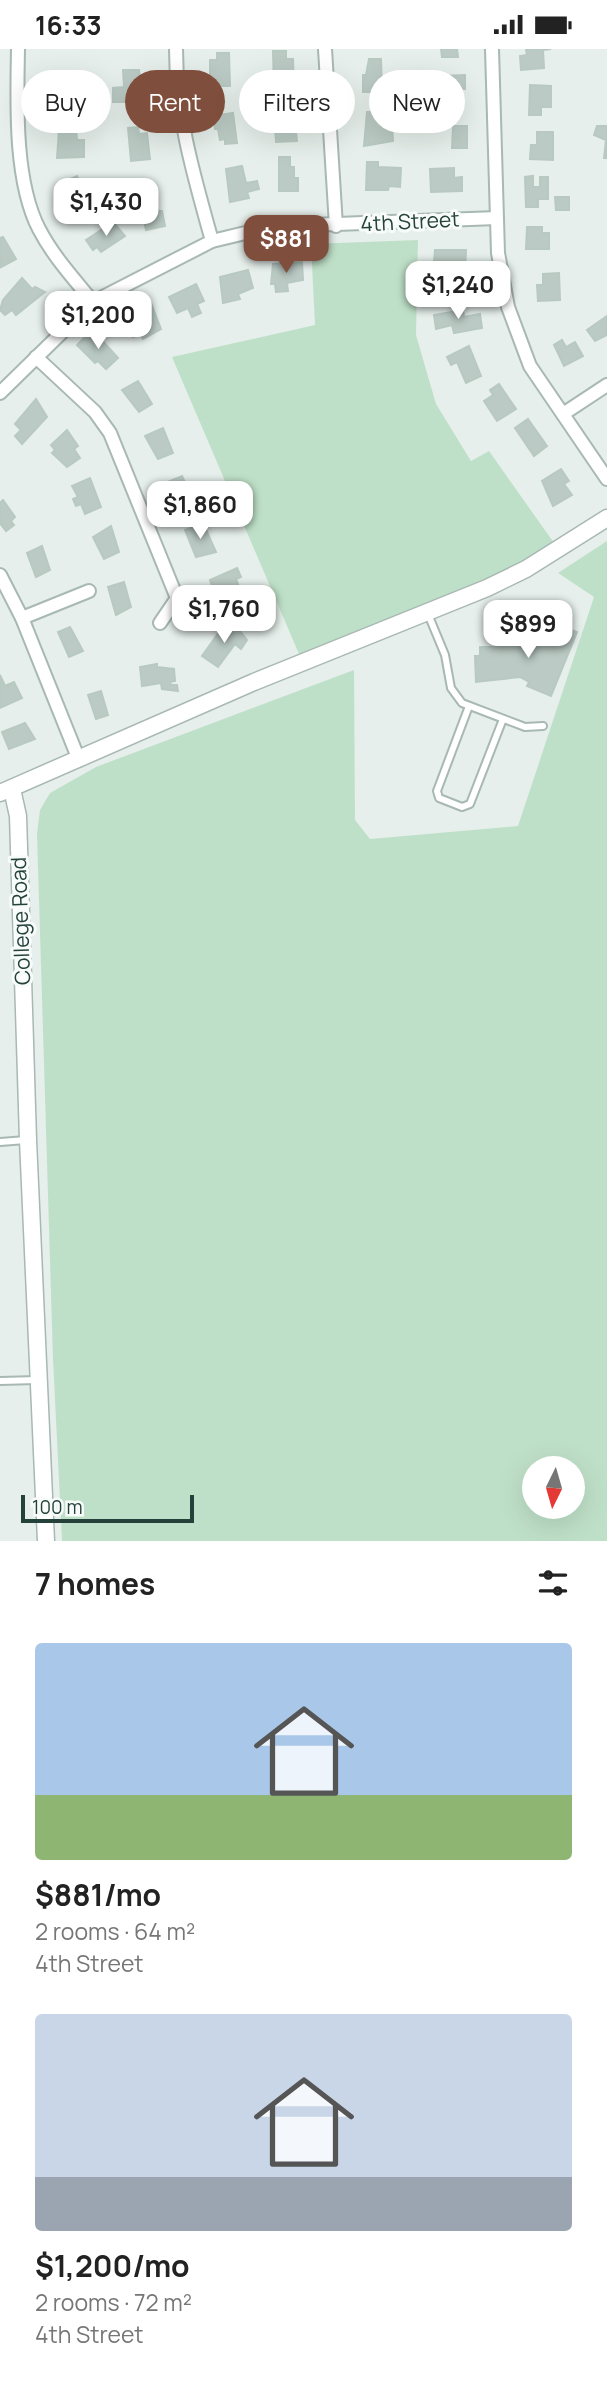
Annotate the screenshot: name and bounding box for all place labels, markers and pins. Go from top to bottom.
pin: $1,430 [49,179,163,238]
pin: $881 [245,215,327,275]
pin: $1,240 [401,261,515,321]
pin: $1,200 [41,292,155,351]
pin: $1,860 [143,482,257,541]
pin: $1,760 [167,585,281,645]
pin: $899 [487,601,569,660]

